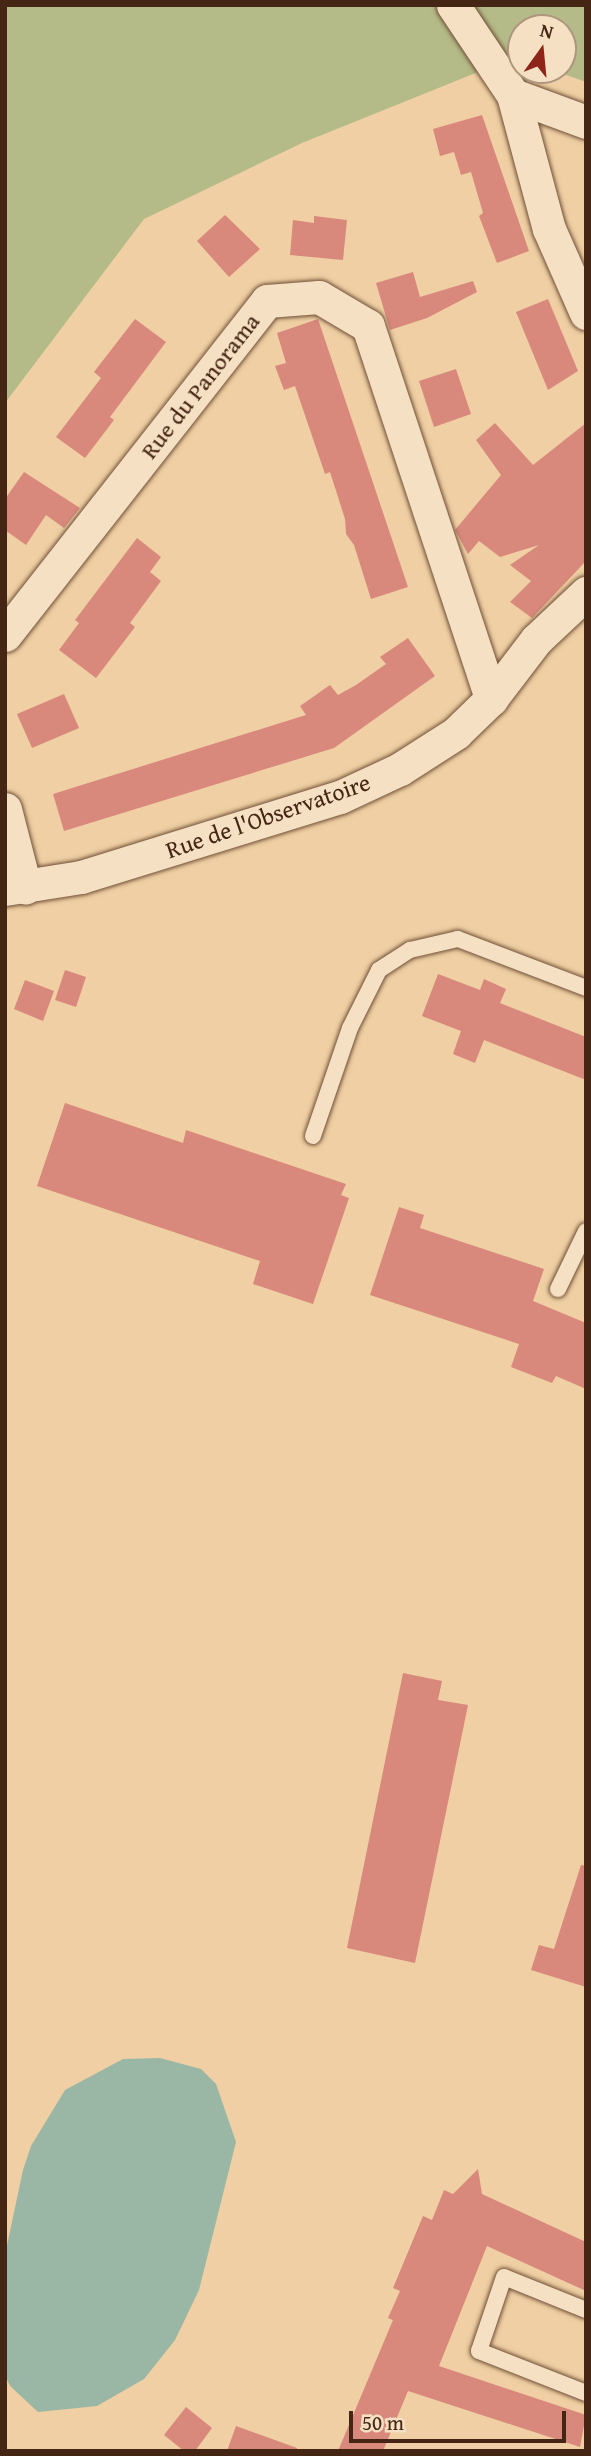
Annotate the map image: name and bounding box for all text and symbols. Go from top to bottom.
north arrow [507,14,577,84]
text: N [537,15,557,46]
street label: Rue du Panorama [134,308,266,464]
street label: Rue de l'Observatoire [162,767,374,865]
scale bar [353,2396,570,2440]
text: 50 m [362,2407,404,2438]

